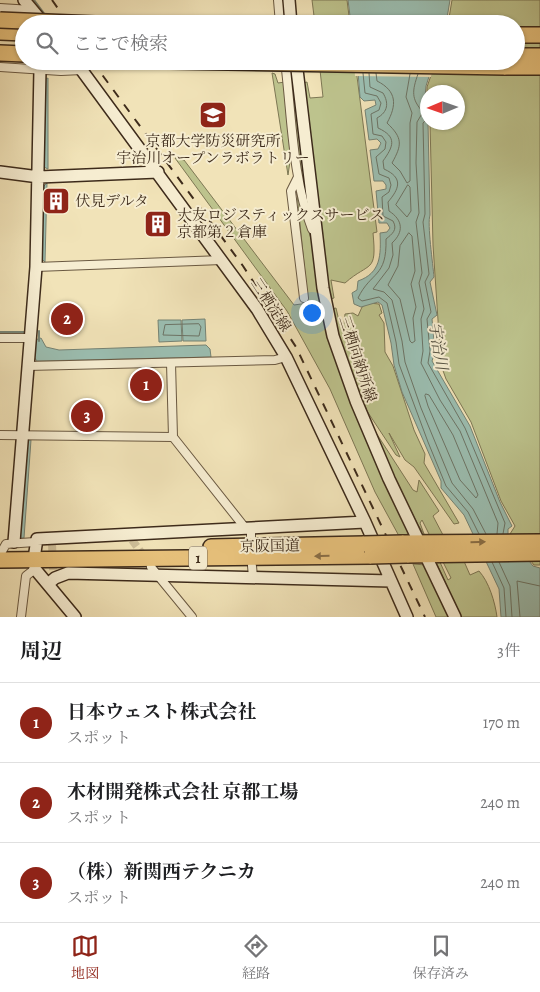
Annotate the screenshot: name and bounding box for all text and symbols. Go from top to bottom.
search box [15,15,525,70]
icon: search [33,29,61,57]
text: ここで検索 [73,31,168,57]
north arrow [420,85,465,130]
school or university icon: 京都大学防災研究所 宇治川オープンラボラトリー [198,100,228,130]
place label: 京都大学防災研究所 宇治川オープンラボラトリー [116,131,310,168]
building icon: 伏見デルタ [41,186,71,216]
place label: 伏見デルタ [75,191,149,211]
place label: 大友ロジスティックスサービス 京都第２倉庫 [177,205,385,242]
building icon: 大友ロジスティックスサービス 京都第２倉庫 [143,209,173,239]
street label: 三栖淀線 [246,274,296,336]
pin: 2 [51,300,83,338]
your location [299,300,325,326]
street label: 三栖向納所線 [335,313,381,405]
water label: 宇治川 [423,321,453,373]
pin: 1 [130,366,162,404]
pin: 3 [71,397,103,435]
street label: 京阪国道 [240,535,300,557]
one-way arrow [470,538,486,546]
road number: 1 [189,546,207,570]
one-way arrow [314,553,330,561]
text: 周辺 [20,637,62,665]
text: 3件 [497,640,520,662]
text: 日本ウェスト株式会社 [67,699,256,725]
text: 1 [33,712,39,734]
text: 170 m [483,712,520,734]
text: スポット [67,727,131,749]
text: 木材開発株式会社 京都工場 [67,779,298,805]
text: 2 [32,792,40,814]
text: 240 m [480,792,520,814]
text: スポット [67,807,131,829]
text: （株）新関西テクニカ [67,859,256,885]
text: 3 [33,872,39,894]
text: 240 m [480,872,520,894]
text: スポット [67,887,131,909]
tab: 地図 [71,932,99,983]
tab: 経路 [242,932,270,983]
tab: 保存済み [413,932,469,983]

